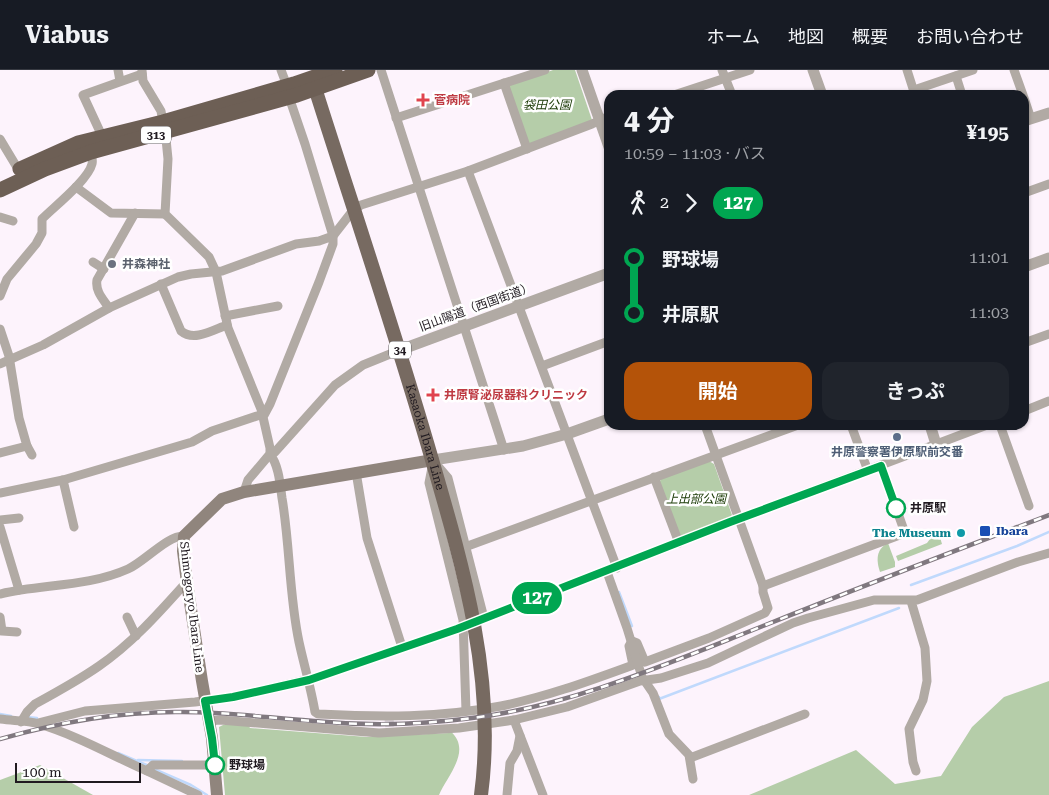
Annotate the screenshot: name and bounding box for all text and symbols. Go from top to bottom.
text: Viabus [25,21,109,49]
text: ホーム [707,26,760,47]
text: 地図 [788,26,824,47]
text: 概要 [852,26,888,47]
text: お問い合わせ [916,26,1024,47]
marker: 菅病院 [416,93,430,107]
place label: 菅病院 [434,93,470,107]
park label: 袋田公園 [523,98,573,112]
text: 4 分 [624,104,675,137]
text: ¥195 [966,121,1009,144]
road number: 313 [141,126,171,144]
text: 10:59 – 11:03 · バス [624,144,766,163]
icon: walk [624,189,652,217]
icon: forward [677,189,705,217]
text: 127 [723,192,753,213]
text: 2 [660,193,669,212]
text: 野球場 [662,248,719,271]
text: 11:01 [969,248,1009,267]
place label: 井森神社 [122,257,170,271]
marker: 井森神社 [106,258,118,270]
street label: 旧山陽道（西国街道） [417,280,535,334]
text: 井原駅 [662,303,719,326]
text: 11:03 [969,303,1009,322]
road number: 34 [389,342,411,358]
button: 開始 [624,362,812,420]
button: きっぷ [822,362,1009,420]
street label: Kasaoka Ibara Line [403,382,447,492]
marker: 井原腎泌尿器科クリニック [426,388,440,402]
place label: 井原腎泌尿器科クリニック [444,388,588,402]
marker: 井原警察署伊原駅前交番 [891,431,903,443]
place label: 井原警察署伊原駅前交番 [831,445,964,459]
park label: 上出部公園 [666,492,728,506]
marker: 井原駅 [886,498,906,518]
place label: 井原駅 [910,501,946,515]
marker: Ibara [978,524,992,538]
place label: Ibara [996,524,1028,538]
place label: The Museum [872,526,951,540]
marker: The Museum [955,527,967,539]
street label: Shimogoryo Ibara Line [177,541,207,674]
line badge: 127 [508,582,566,614]
text: 127 [522,587,552,608]
marker: 野球場 [205,755,225,775]
place label: 野球場 [229,758,265,772]
scale bar [15,760,141,783]
text: 100 m [22,764,62,780]

